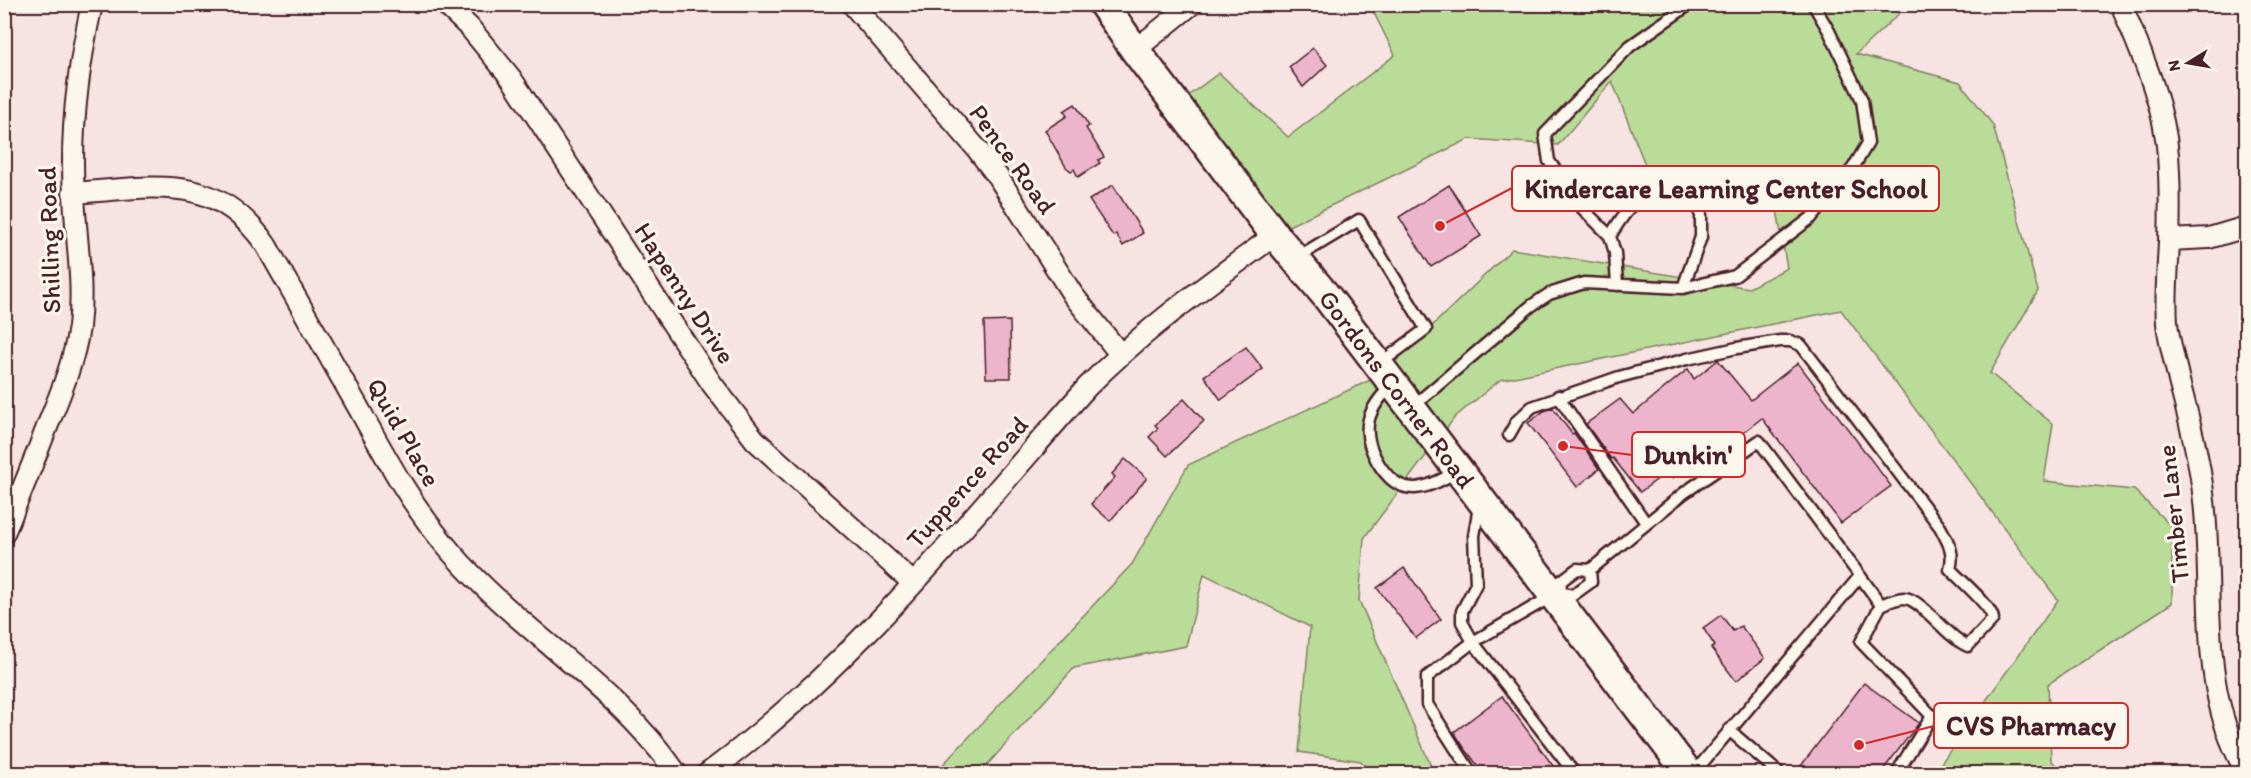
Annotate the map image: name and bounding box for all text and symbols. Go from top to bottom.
north arrow [2158,33,2218,93]
text: N [2163,59,2184,73]
street label: Pence Road [962,98,1064,220]
street label: Shilling Road [30,166,68,314]
callout: Kindercare Learning Center School [1512,166,1939,211]
text: Kindercare Learning Center School [1524,172,1928,205]
street label: Hapenny Drive [627,216,743,370]
street label: Gordons Corner Road [1312,283,1482,495]
street label: Quid Place [360,372,448,492]
street label: Tuppence Road [899,409,1035,555]
callout: Dunkin' [1632,432,1745,477]
text: Dunkin' [1643,438,1733,471]
street label: Timber Lane [2150,443,2196,585]
callout: CVS Pharmacy [1934,703,2128,748]
text: CVS Pharmacy [1946,709,2116,742]

